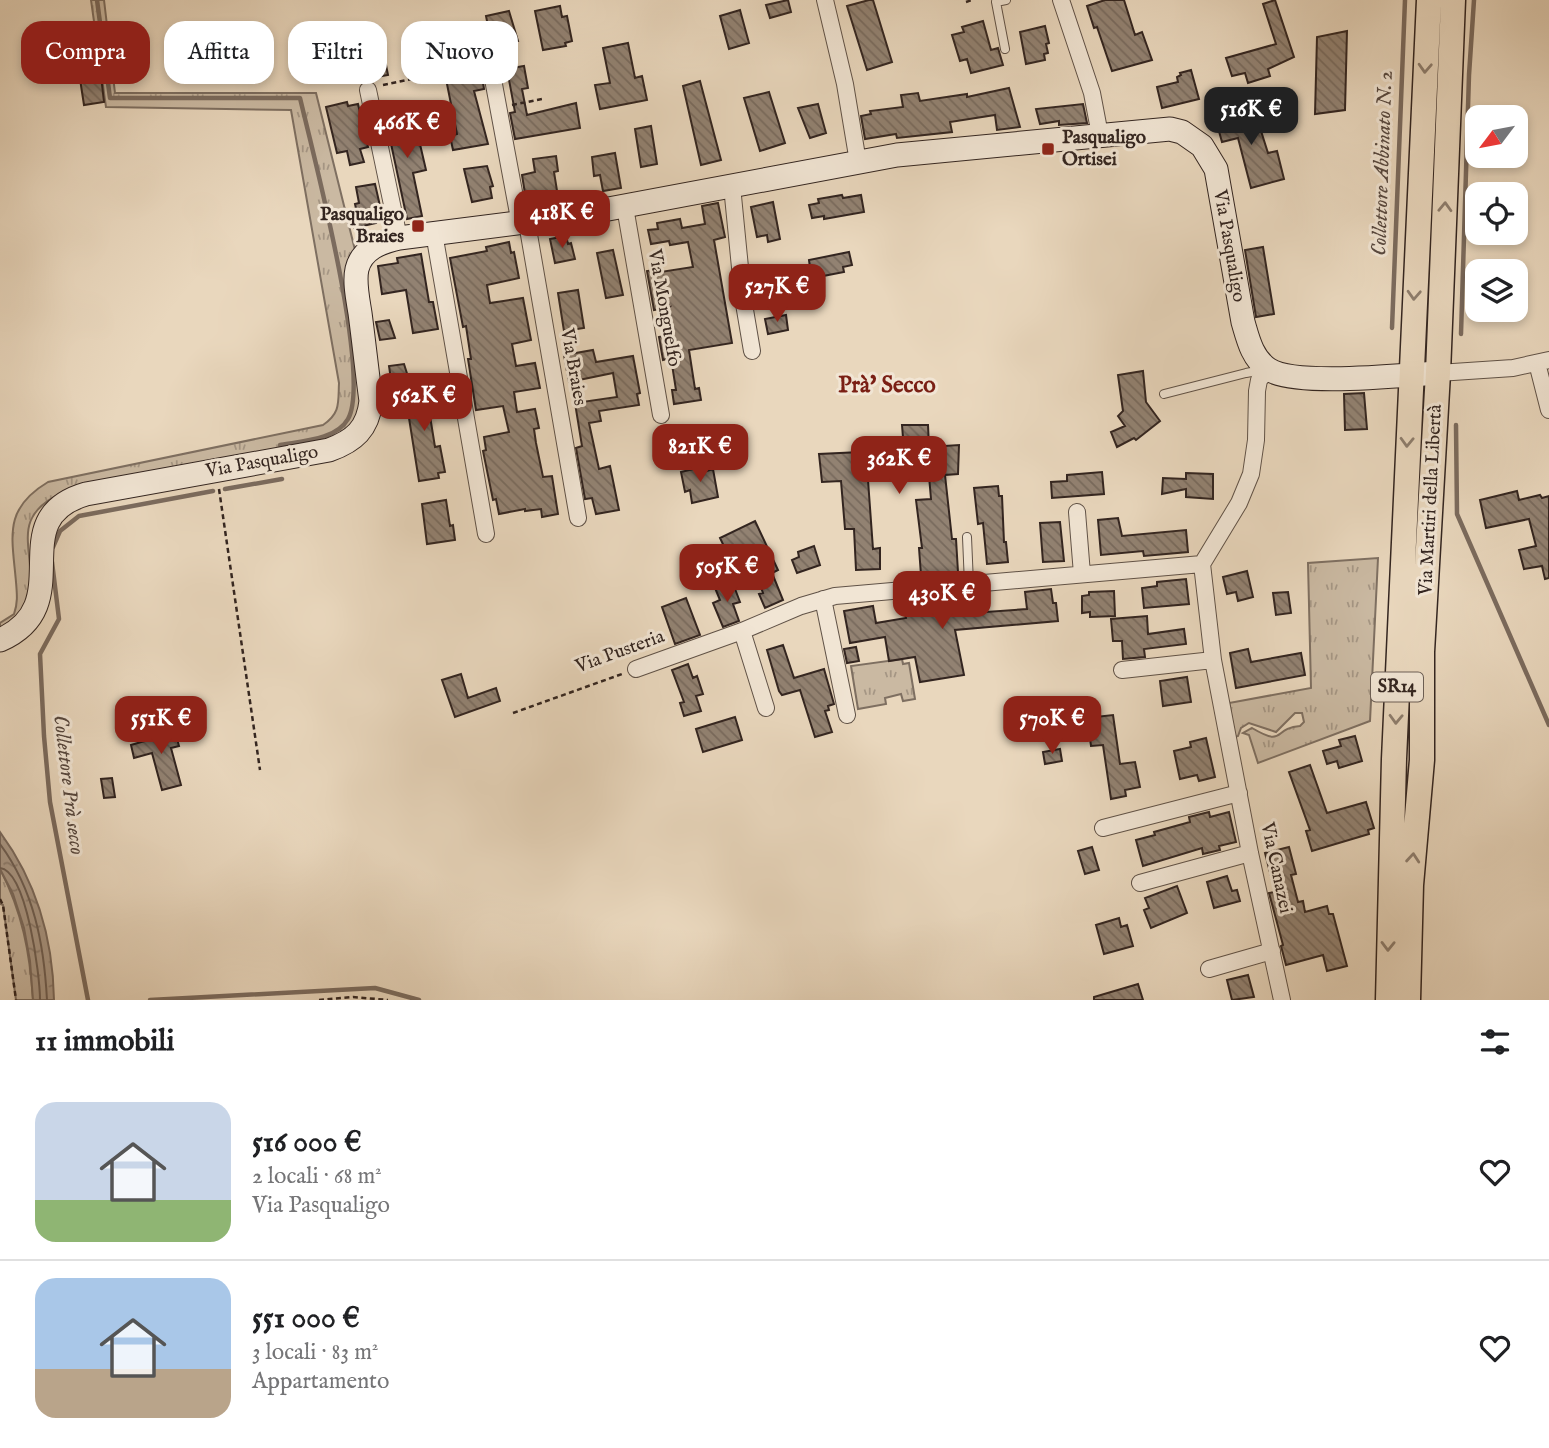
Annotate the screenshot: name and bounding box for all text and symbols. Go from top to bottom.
chip: Compra [21,21,150,84]
chip: Affitta [164,21,274,84]
chip: Filtri [288,21,387,84]
chip: Nuovo [401,21,518,84]
one-way arrow [1418,63,1433,74]
water label: Collettore Abbinato N. 2 [1366,70,1400,256]
pin: 516K € [1194,88,1308,147]
text: 516K € [1220,95,1282,124]
pin: 466K € [350,100,464,160]
north arrow [1465,105,1528,168]
map controls [1465,105,1528,322]
text: 466K € [374,108,440,137]
place label: Pasqualigo Ortisei [1062,126,1146,172]
marker: Pasqualigo Ortisei [1040,141,1056,157]
button: locate [1465,182,1528,245]
street label: Via Pasqualigo [1207,187,1251,304]
pin: 418K € [505,190,619,250]
text: 418K € [530,198,594,227]
one-way arrow [1437,201,1452,212]
place label: Pasqualigo Braies [320,203,404,249]
marker: Pasqualigo Braies [410,218,426,234]
street label: Via Monguelfo [642,246,686,369]
button: layers [1465,259,1528,322]
pin: 527K € [720,264,834,324]
text: 527K € [745,272,809,301]
one-way arrow [1407,290,1422,301]
street label: Via Braies [554,326,592,408]
district label: Prà' Secco [838,371,936,400]
pin: 562K € [367,374,481,433]
text: 562K € [392,381,456,410]
street label: Via Martiri della Libertà [1414,403,1448,597]
pin: 821K € [643,424,757,484]
text: 821K € [668,432,732,461]
pin: 362K € [842,436,956,496]
one-way arrow [1400,437,1415,448]
street label: Via Pasqualigo [203,440,320,484]
text: 362K € [867,444,931,473]
pin: 505K € [670,544,784,604]
text: 505K € [695,552,759,581]
pin: 430K € [885,572,999,631]
text: 430K € [909,579,975,608]
street label: Via Pusteria [571,625,668,680]
road number: SR14 [1371,672,1423,702]
pin: 551K € [104,696,218,756]
pin: 570K € [995,696,1109,756]
text: 551K € [131,704,191,733]
text: 570K € [1019,704,1085,733]
water label: Collettore Prà secco [46,714,90,856]
one-way arrow [1388,714,1403,725]
street label: Via Canazei [1254,819,1297,916]
one-way arrow [1405,853,1420,864]
one-way arrow [1380,941,1396,952]
text: 11 immobili [35,1023,175,1061]
icon: filters [1476,1023,1514,1061]
text: 516 000 € [252,1124,362,1162]
icon: home [91,1130,175,1214]
icon: heart [1476,1153,1514,1191]
text: 2 locali · 68 m² [252,1162,382,1191]
text: Via Pasqualigo [252,1191,390,1220]
text: 551 000 € [252,1300,360,1338]
icon: home [91,1306,175,1390]
icon: heart [1476,1329,1514,1367]
text: 3 locali · 83 m² [252,1338,378,1367]
text: Appartamento [252,1367,389,1396]

